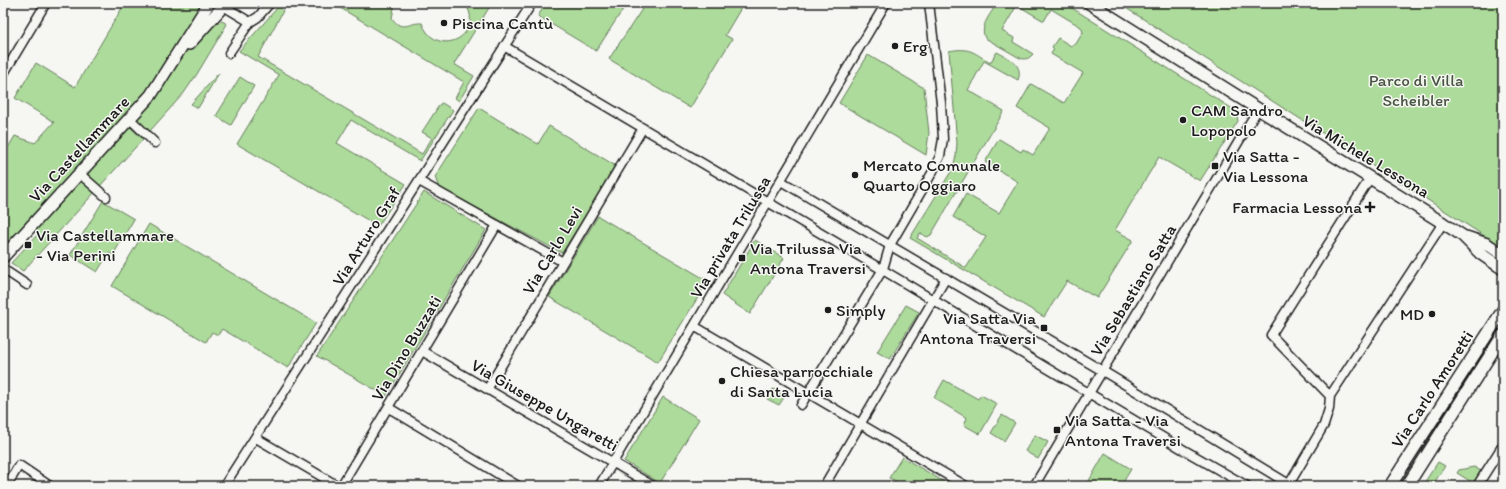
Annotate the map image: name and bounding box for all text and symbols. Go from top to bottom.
place label: Piscina Cantù [452,13,554,33]
marker: Piscina Cantù [439,18,449,28]
place label: Erg [903,36,928,56]
marker: Erg [890,41,900,51]
park label: Parco di Villa Scheibler [1369,70,1463,110]
street label: Via Castellammare [25,92,133,206]
place label: CAM Sandro Lopopolo [1191,100,1283,140]
street label: Via Michele Lessona [1299,110,1433,202]
marker: CAM Sandro Lopopolo [1178,115,1188,125]
place label: Via Satta - Via Lessona [1223,146,1308,186]
place label: Mercato Comunale Quarto Oggiaro [863,155,1000,195]
marker: Via Satta - Via Lessona [1210,161,1220,171]
marker: Mercato Comunale Quarto Oggiaro [850,170,860,180]
street label: Via privata Trilussa [686,172,774,302]
street label: Via Arturo Graf [328,182,405,289]
place label: Farmacia Lessona [1232,197,1362,217]
street label: Via Carlo Levi [518,202,586,298]
marker: Farmacia Lessona [1365,202,1375,212]
street label: Via Sebastiano Satta [1086,220,1180,359]
place label: Via Castellammare - Via Perini [36,225,174,265]
place label: Via Trilussa Via Antona Traversi [750,238,866,278]
marker: Via Castellammare - Via Perini [23,240,33,250]
marker: Via Trilussa Via Antona Traversi [737,253,747,263]
street label: Via Dino Buzzati [367,292,445,404]
place label: Simply [836,300,885,320]
place label: MD [1400,304,1424,324]
marker: Simply [823,305,833,315]
place label: Via Satta Via Antona Traversi [920,308,1036,348]
marker: MD [1427,309,1437,319]
marker: Via Satta Via Antona Traversi [1039,323,1049,333]
street label: Via Carlo Amoretti [1387,327,1477,451]
street label: Via Giuseppe Ungaretti [468,355,622,455]
place label: Chiesa parrocchiale di Santa Lucia [730,361,873,401]
marker: Chiesa parrocchiale di Santa Lucia [717,376,727,386]
place label: Via Satta - Via Antona Traversi [1065,410,1181,450]
marker: Via Satta - Via Antona Traversi [1052,425,1062,435]

